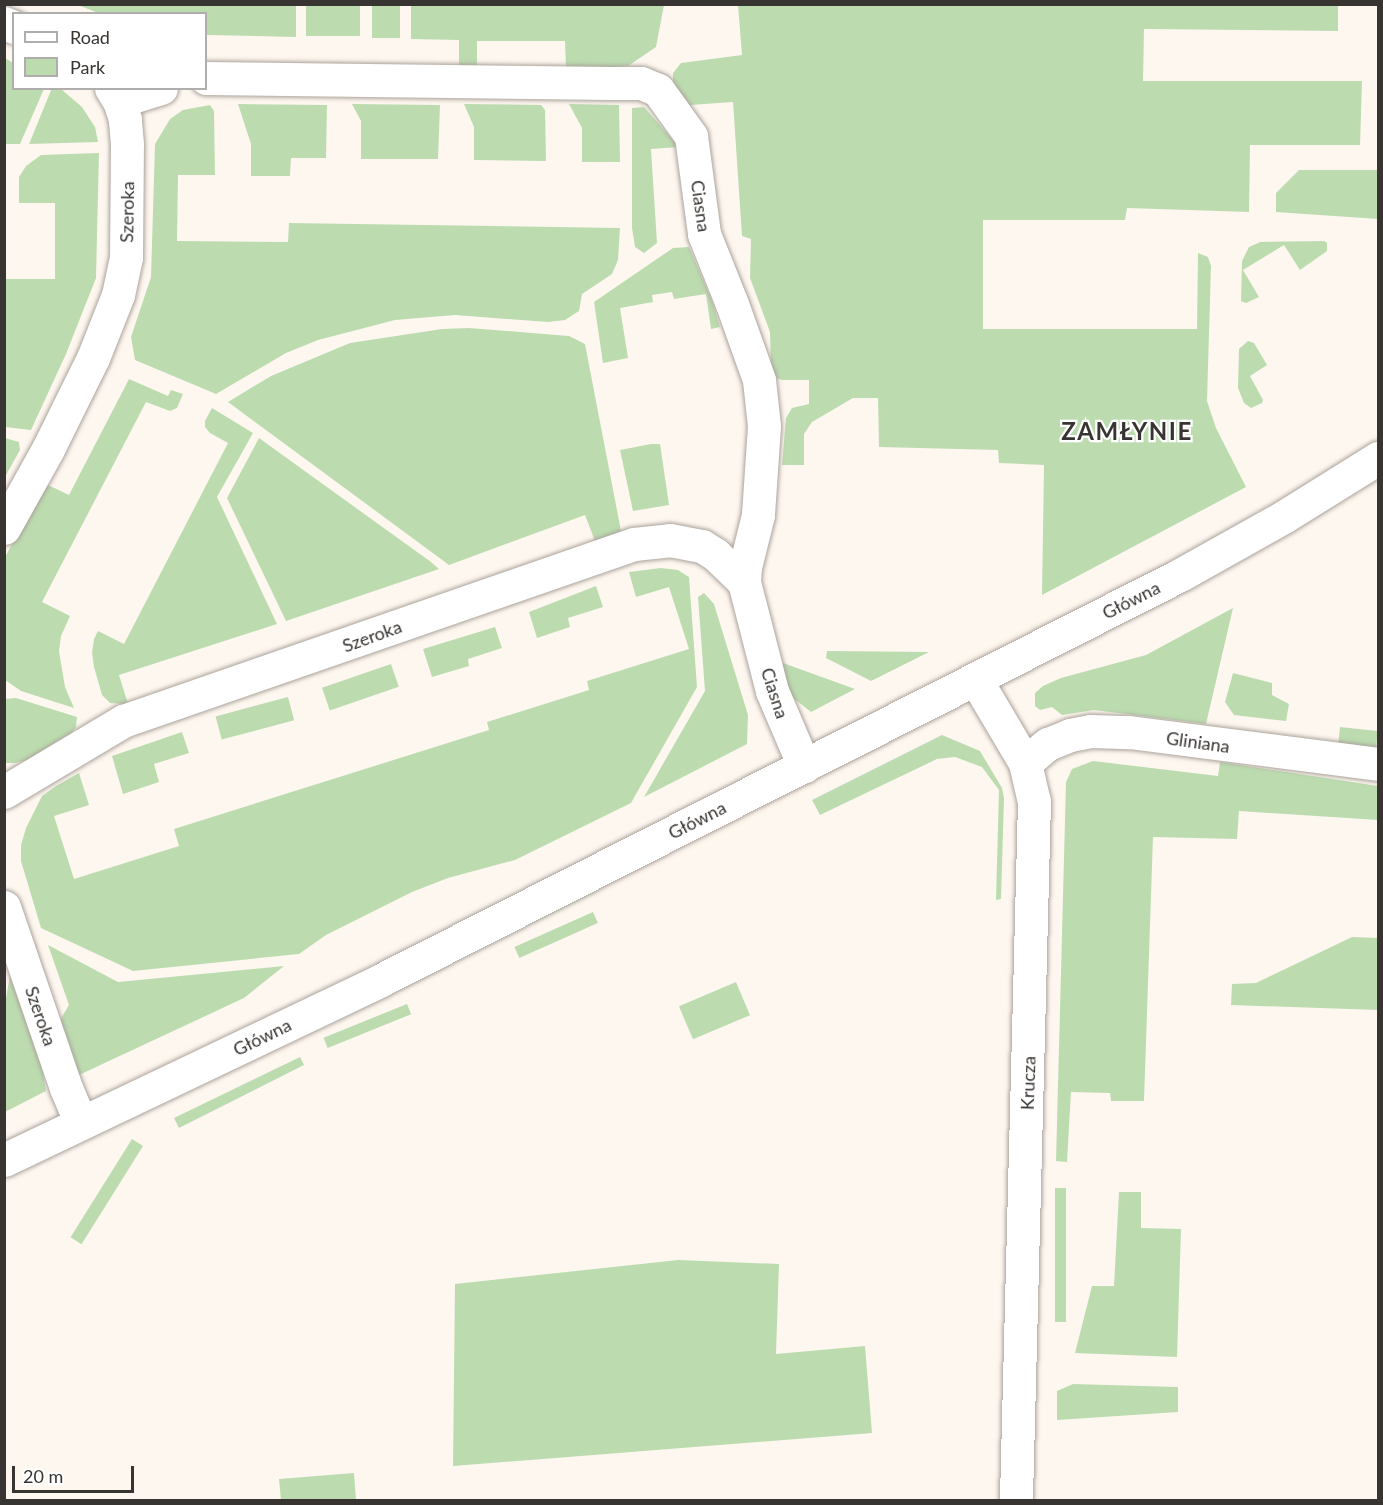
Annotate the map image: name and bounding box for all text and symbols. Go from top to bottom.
legend [12,12,207,90]
text: Road [70,26,110,48]
text: Park [70,56,105,78]
street label: Ciasna [687,179,715,233]
street label: Szeroka [116,181,138,243]
district label: ZAMŁYNIE [1061,417,1193,445]
street label: Główna [1099,576,1163,624]
street label: Szeroka [339,615,405,657]
street label: Ciasna [757,665,793,721]
street label: Gliniana [1165,727,1231,757]
street label: Główna [665,796,729,844]
street label: Szeroka [21,983,61,1049]
street label: Główna [229,1014,295,1060]
street label: Krucza [1016,1056,1040,1110]
scale bar [15,1454,136,1492]
text: 20 m [23,1465,63,1487]

